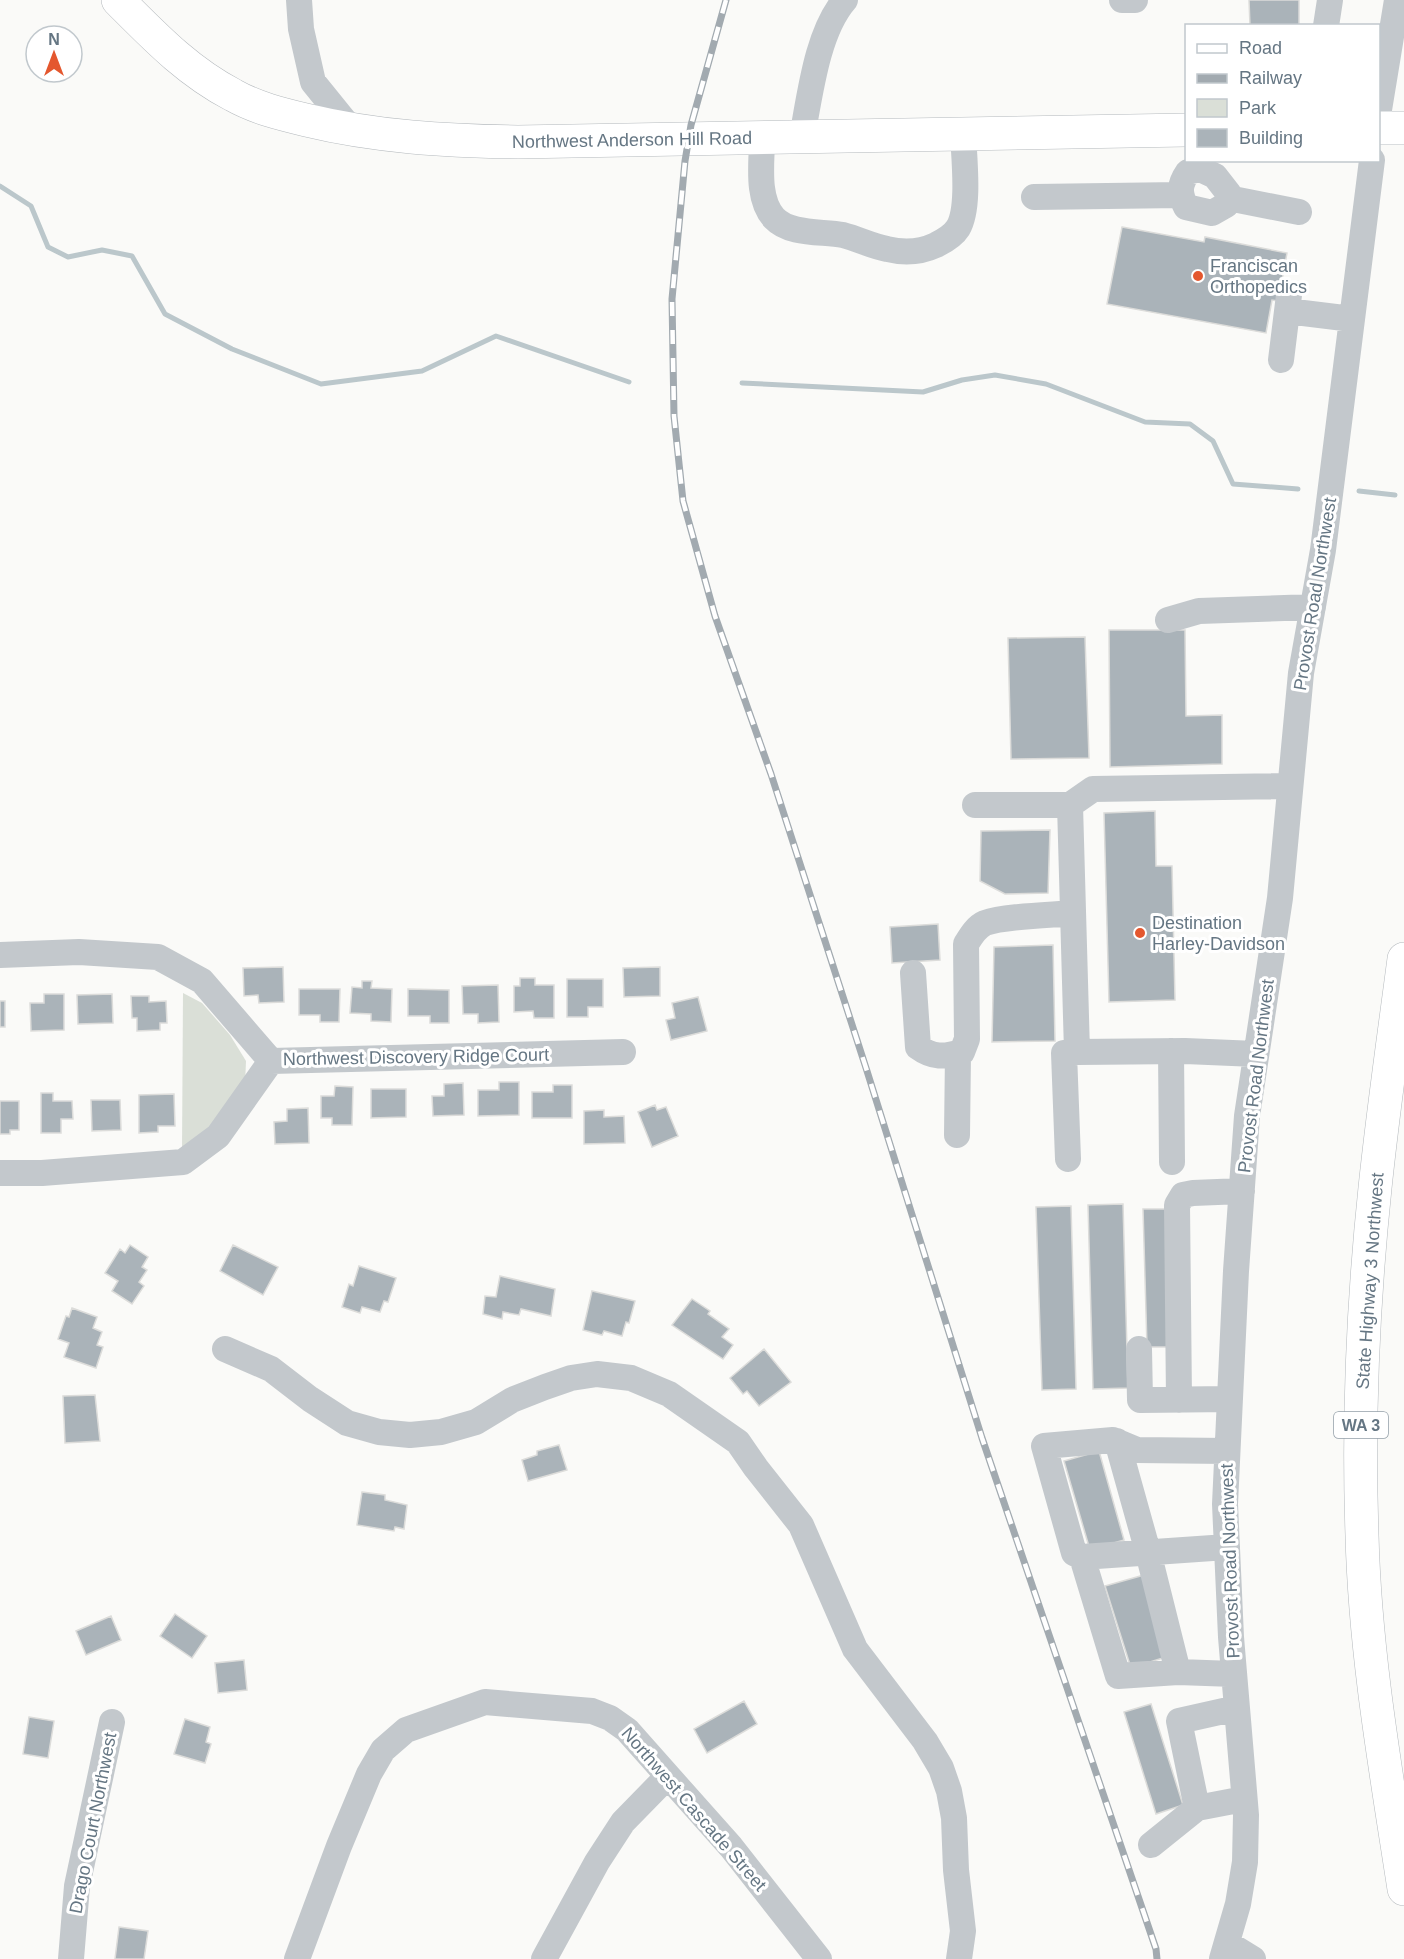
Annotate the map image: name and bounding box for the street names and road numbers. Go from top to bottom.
street label: Northwest Anderson Hill Road [512,128,752,152]
street label: Provost Road Northwest [1290,496,1340,692]
street label: Provost Road Northwest [1234,978,1278,1174]
street label: Northwest Discovery Ridge Court [283,1045,549,1069]
street label: State Highway 3 Northwest [1352,1172,1388,1390]
road number: WA 3 [1334,1412,1388,1438]
street label: Provost Road Northwest [1217,1463,1243,1659]
street label: Northwest Cascade Street [618,1723,770,1895]
street label: Drago Court Northwest [66,1731,120,1915]

